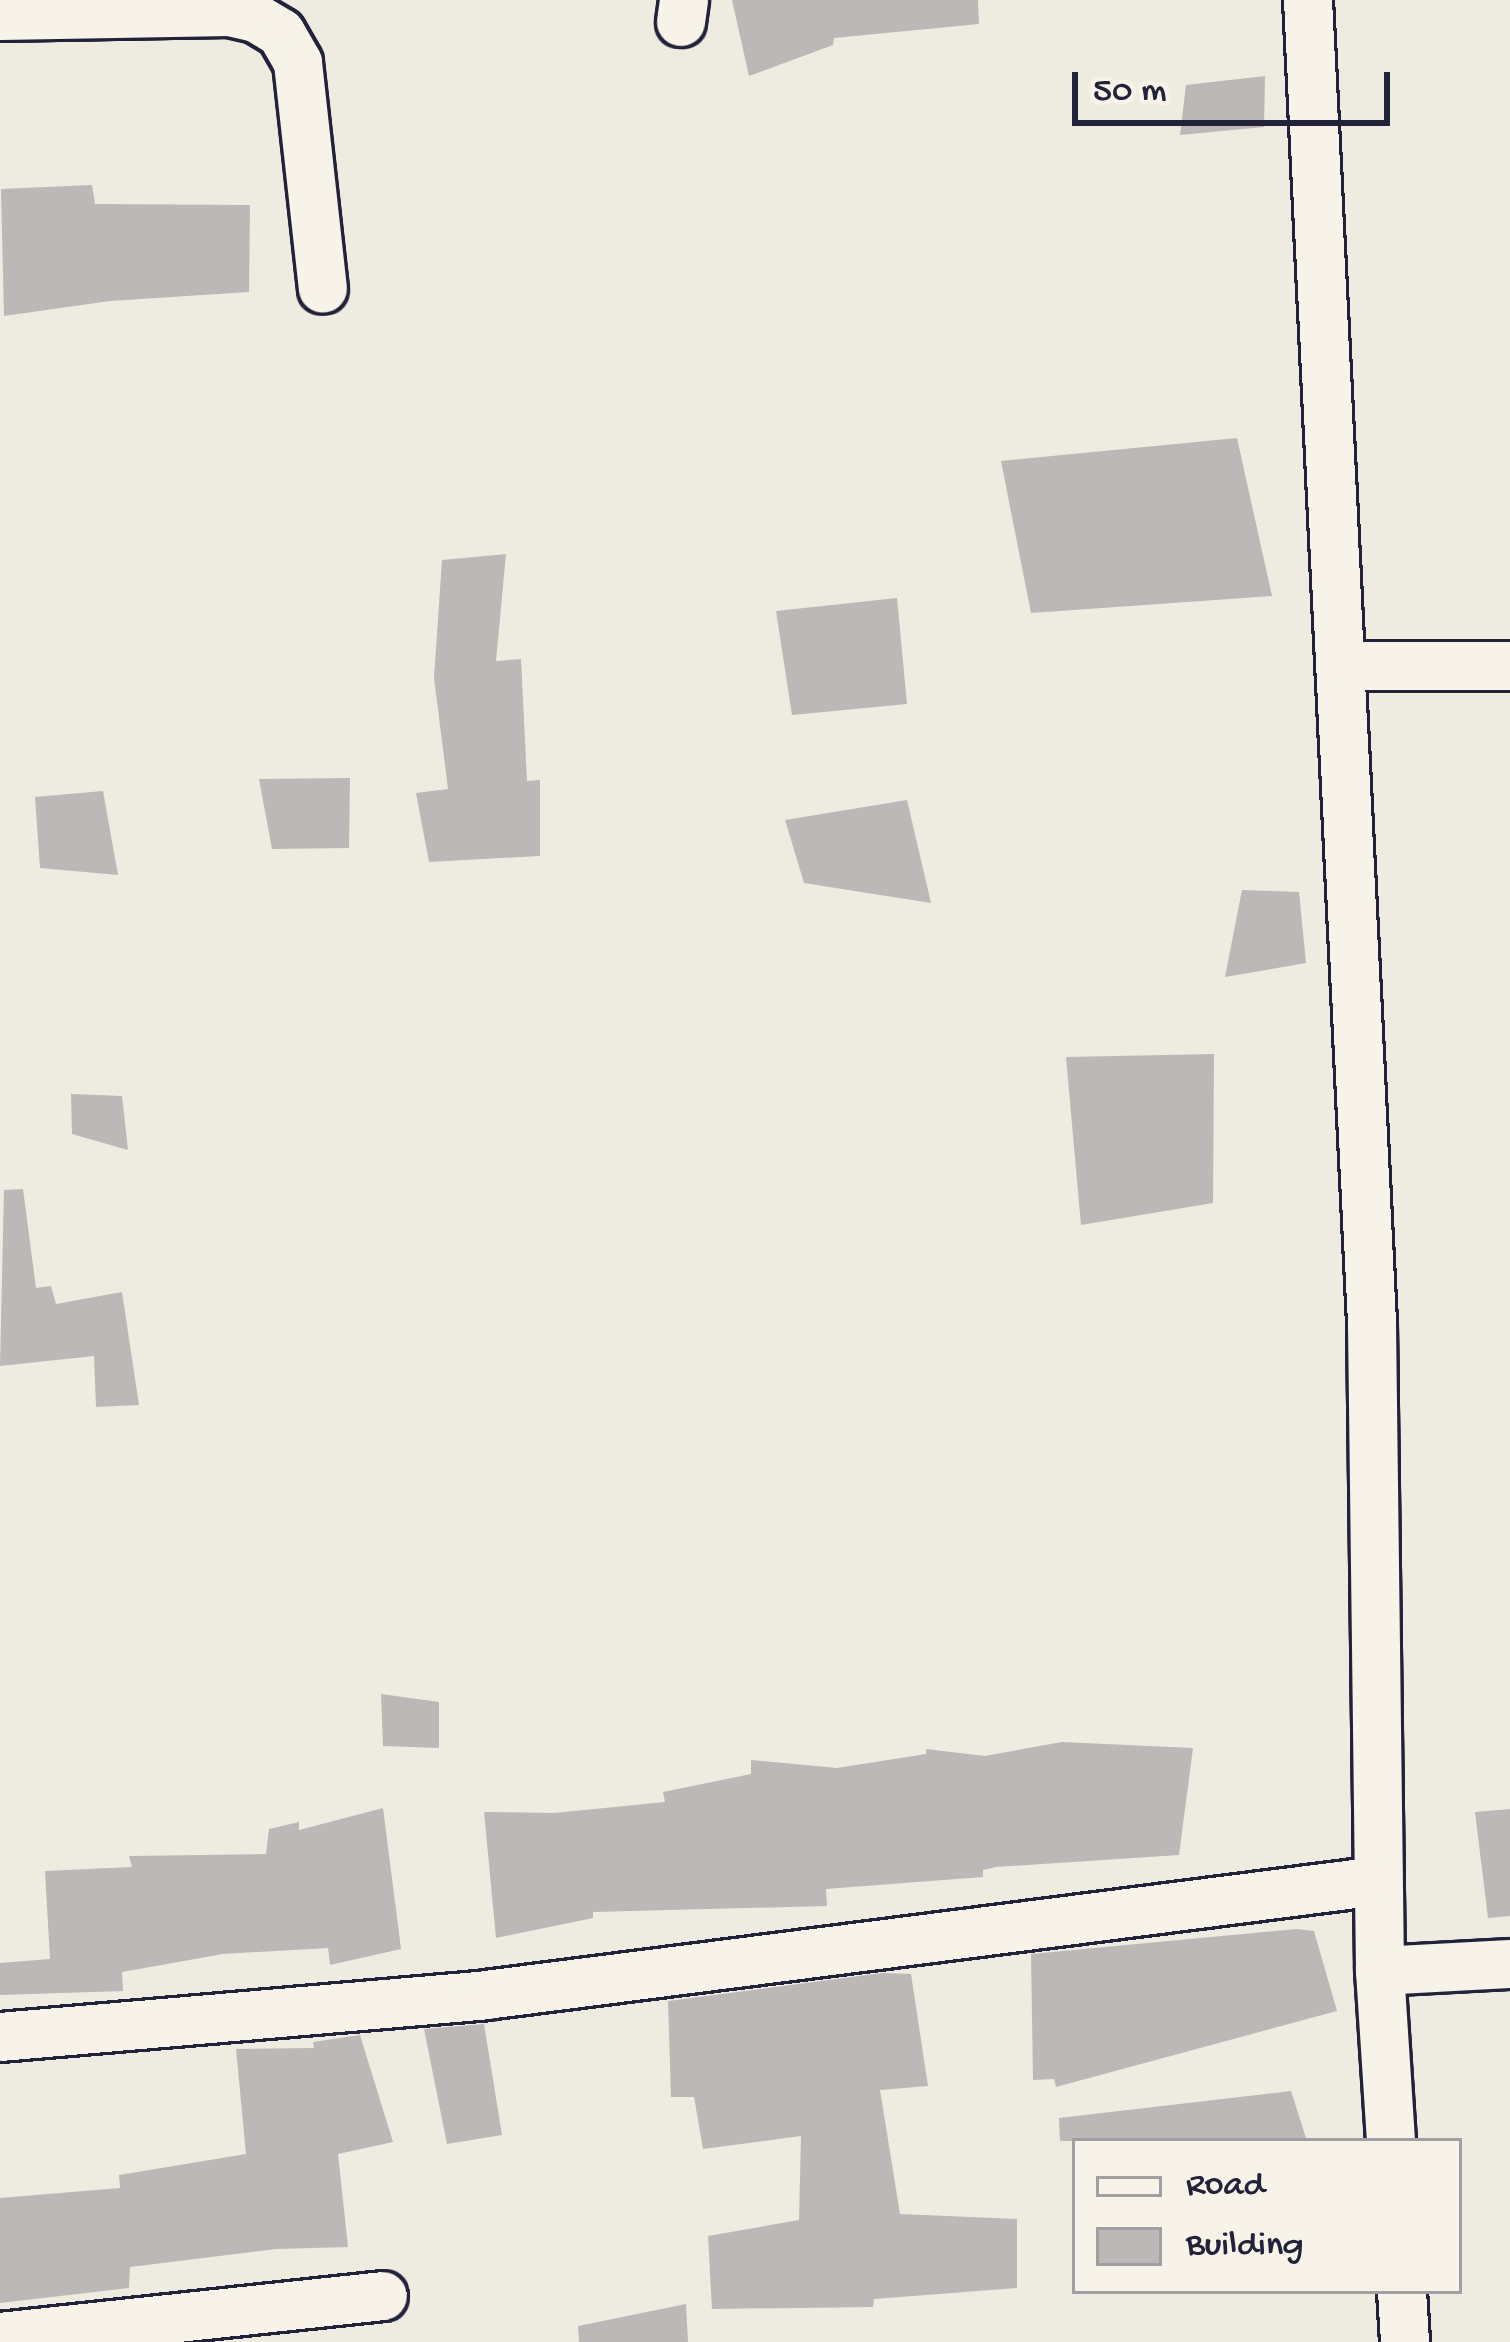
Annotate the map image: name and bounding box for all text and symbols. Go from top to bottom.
scale bar [1078,48,1396,122]
text: 50 m [1093,71,1166,114]
legend [1072,2138,1462,2294]
text: Road [1186,2165,1265,2208]
text: Building [1186,2225,1304,2268]

